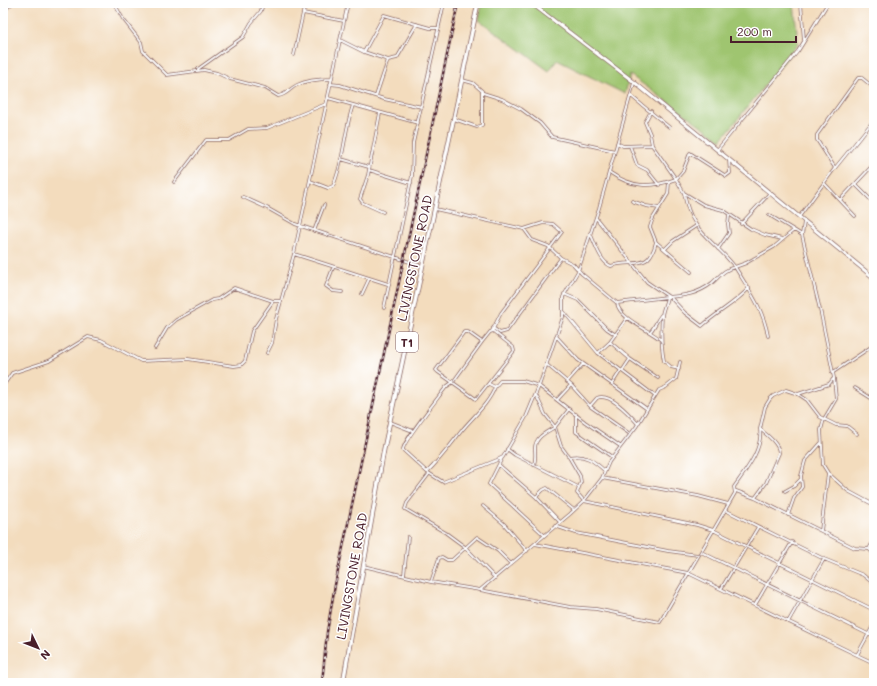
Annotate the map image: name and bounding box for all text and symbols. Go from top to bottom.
scale bar [731,18,796,44]
text: 200 m [737,23,772,39]
street label: LIVINGSTONE ROAD [392,193,436,323]
road number: T1 [396,332,418,352]
street label: LIVINGSTONE ROAD [331,511,371,641]
north arrow [18,628,58,668]
text: N [37,647,54,663]

